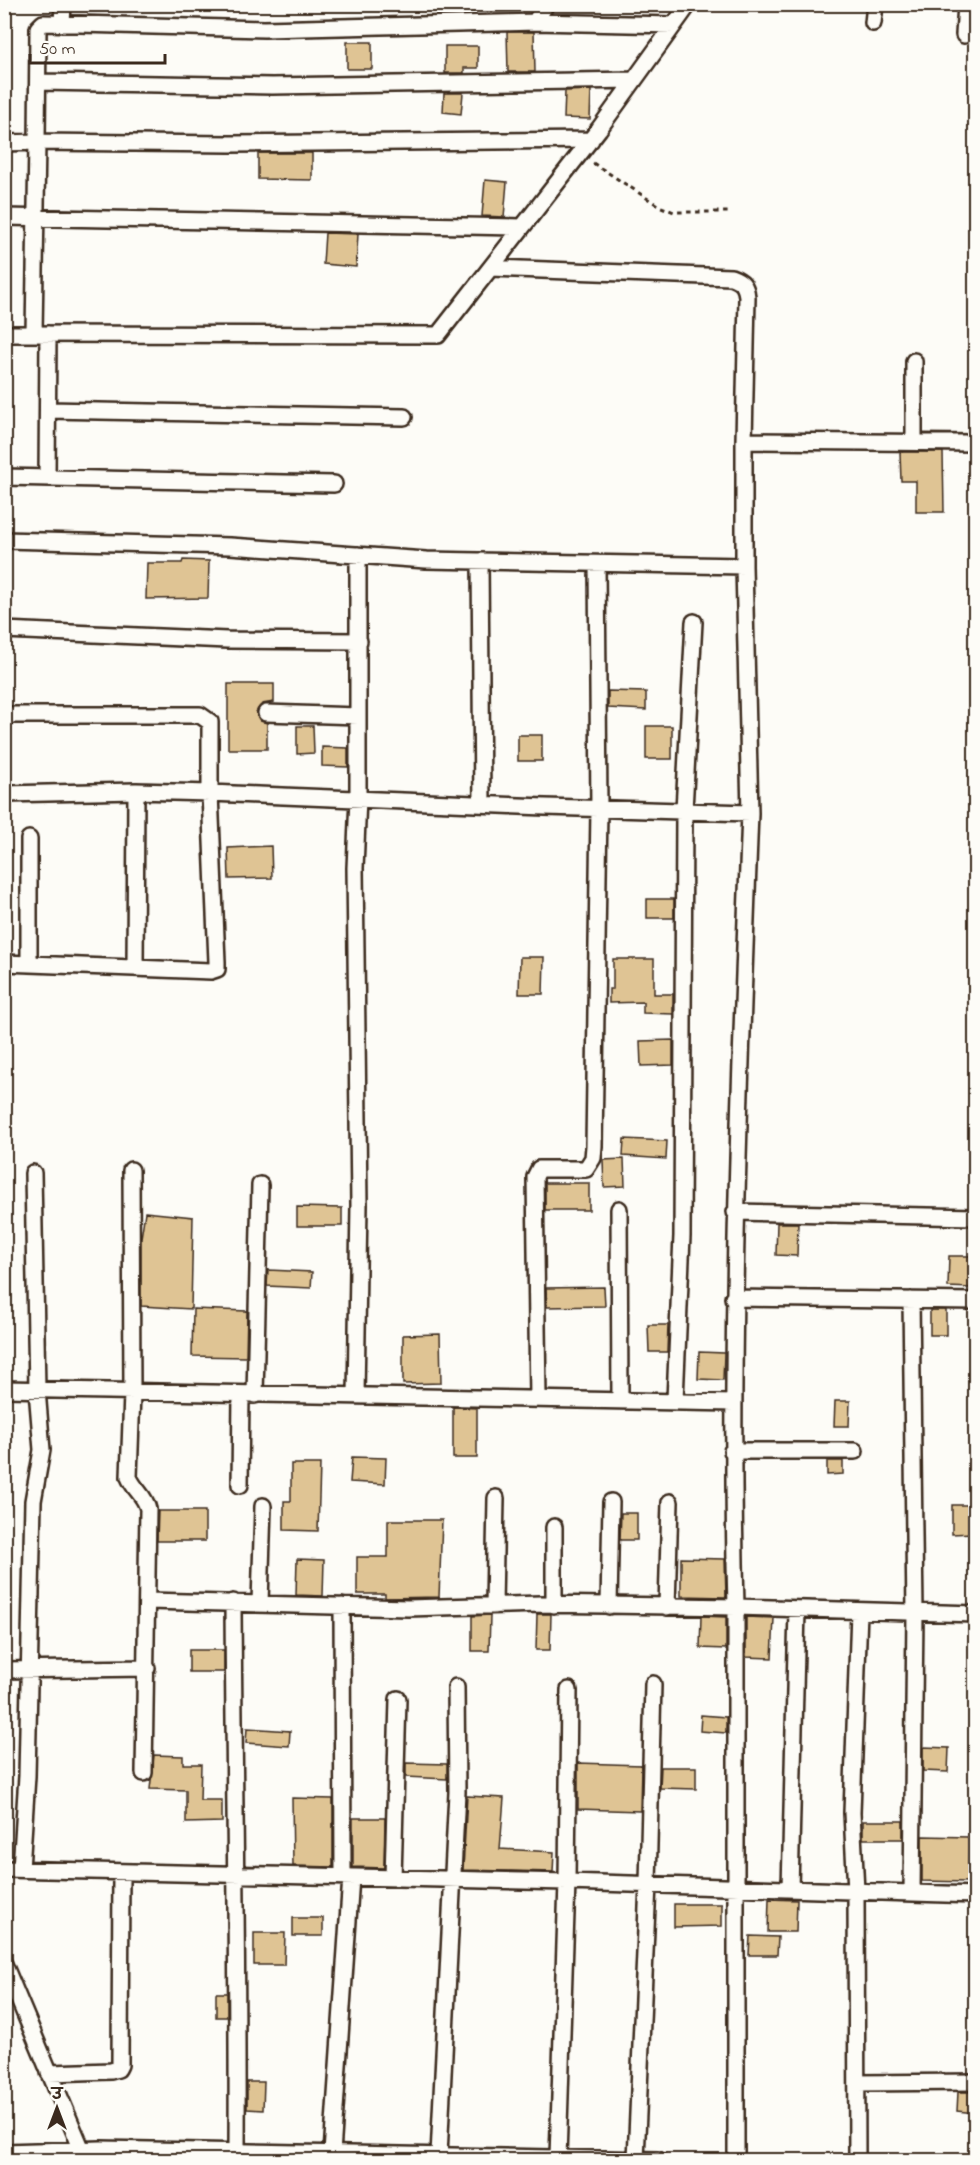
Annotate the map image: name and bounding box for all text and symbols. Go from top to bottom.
scale bar [30,27,165,65]
text: 50 m [39,37,76,63]
north arrow [27,2078,87,2138]
text: उ [50,2083,64,2107]

